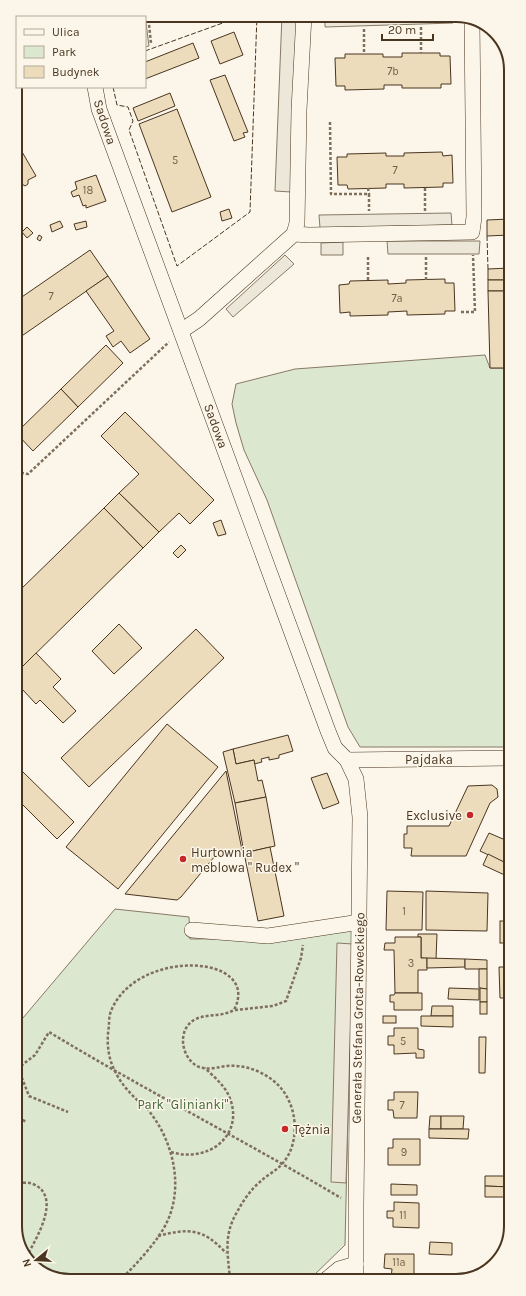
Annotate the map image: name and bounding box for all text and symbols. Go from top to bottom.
legend [16,16,146,88]
scale bar [382,16,433,42]
text: 20 m [388,23,416,37]
text: Ulica [52,25,80,39]
text: Park [52,45,77,59]
text: Budynek [52,65,100,79]
house number: 7b [387,65,399,78]
street label: Sadowa [91,98,119,146]
house number: 5 [172,154,178,167]
house number: 7 [392,164,398,177]
house number: 18 [83,184,93,197]
house number: 7 [48,290,54,303]
house number: 7a [391,292,403,305]
street label: Sadowa [201,402,231,450]
street label: Pajdaka [405,752,453,767]
place label: Exclusive [406,808,462,823]
marker: Exclusive [465,810,475,820]
place label: Hurtownia meblowa " Rudex " [191,845,299,875]
marker: Hurtownia meblowa " Rudex " [178,854,188,864]
house number: 1 [402,905,406,918]
street label: Generała Stefana Grota-Roweckiego [349,912,367,1124]
house number: 3 [408,957,414,970]
house number: 5 [400,1035,406,1048]
park label: Park "Glinianki" [137,1097,229,1112]
house number: 7 [399,1099,405,1112]
place label: Tężnia [293,1122,330,1137]
marker: Tężnia [280,1124,290,1134]
house number: 9 [401,1146,407,1159]
house number: 11 [399,1209,407,1222]
north arrow [16,1240,56,1280]
house number: 11a [392,1256,406,1269]
text: N [20,1257,34,1269]

